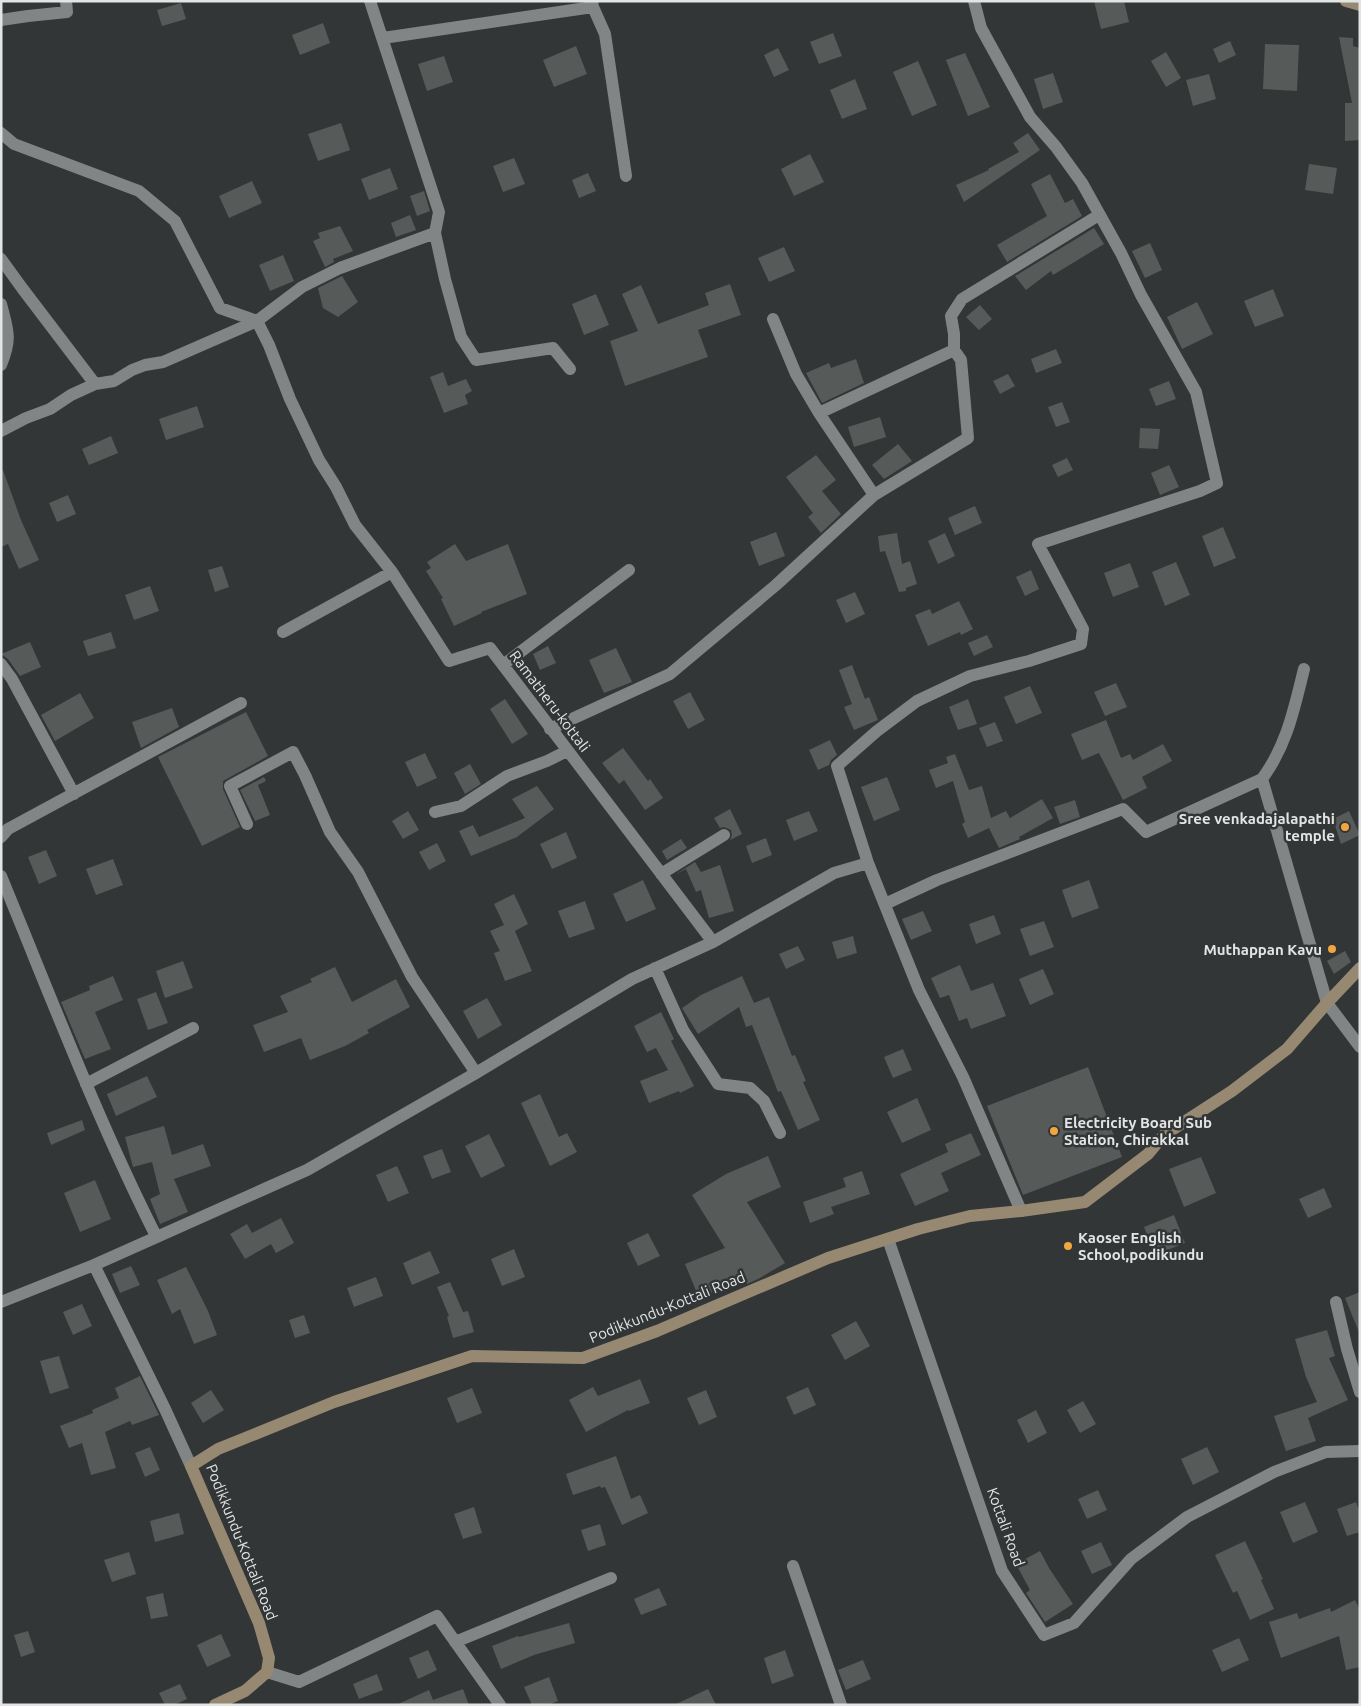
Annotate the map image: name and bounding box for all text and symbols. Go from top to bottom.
street label: Ramatheru-kottali [506,647,594,755]
place label: Sree venkadajalapathi temple [1179,810,1335,844]
marker: Sree venkadajalapathi temple [1339,821,1351,833]
place label: Muthappan Kavu [1203,941,1322,958]
marker: Muthappan Kavu [1326,943,1338,955]
place label: Electricity Board Sub Station, Chirakkal [1064,1114,1212,1148]
marker: Electricity Board Sub Station, Chirakkal [1048,1125,1060,1137]
place label: Kaoser English School,podikundu [1078,1229,1204,1263]
marker: Kaoser English School,podikundu [1062,1240,1074,1252]
street label: Podikkundu-Kottali Road [587,1268,747,1346]
street label: Podikkundu-Kottali Road [203,1462,281,1622]
street label: Kottali Road [984,1485,1028,1569]

